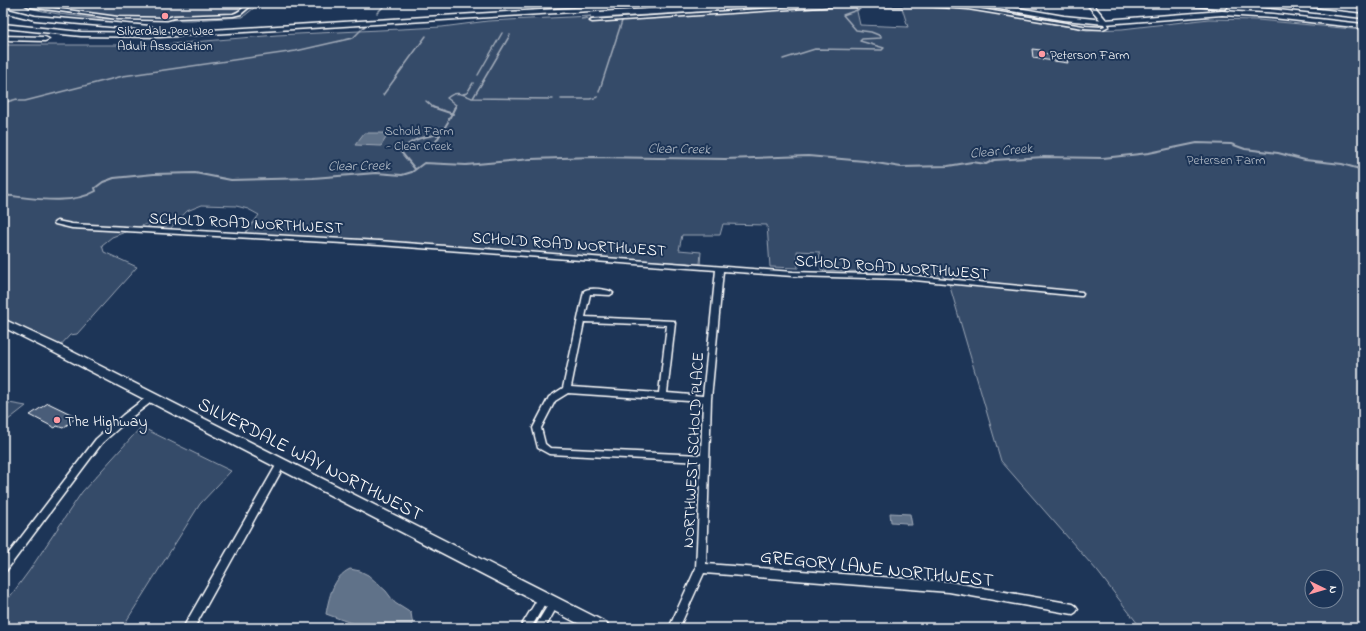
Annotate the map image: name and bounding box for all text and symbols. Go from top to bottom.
marker: Silverdale Pee Wee Adult Association [160,11,170,21]
place label: Silverdale Pee Wee Adult Association [116,22,214,56]
place label: Peterson Farm [1050,46,1129,65]
marker: Peterson Farm [1037,49,1047,59]
park label: Schold Farm - Clear Creek [385,122,453,156]
water label: Clear Creek [648,138,711,161]
water label: Clear Creek [969,138,1034,165]
park label: Petersen Farm [1187,151,1265,170]
water label: Clear Creek [328,155,391,178]
street label: SCHOLD ROAD NORTHWEST [148,207,344,241]
street label: SCHOLD ROAD NORTHWEST [471,226,667,264]
street label: SCHOLD ROAD NORTHWEST [794,249,990,287]
street label: NORTHWEST SCHOLD PLACE [677,351,711,549]
street label: SILVERDALE WAY NORTHWEST [193,392,427,529]
place label: The Highway [65,410,147,434]
marker: The Highway [52,415,62,425]
street label: GREGORY LANE NORTHWEST [759,544,995,595]
north arrow [1304,569,1344,609]
text: N [1325,585,1341,594]

